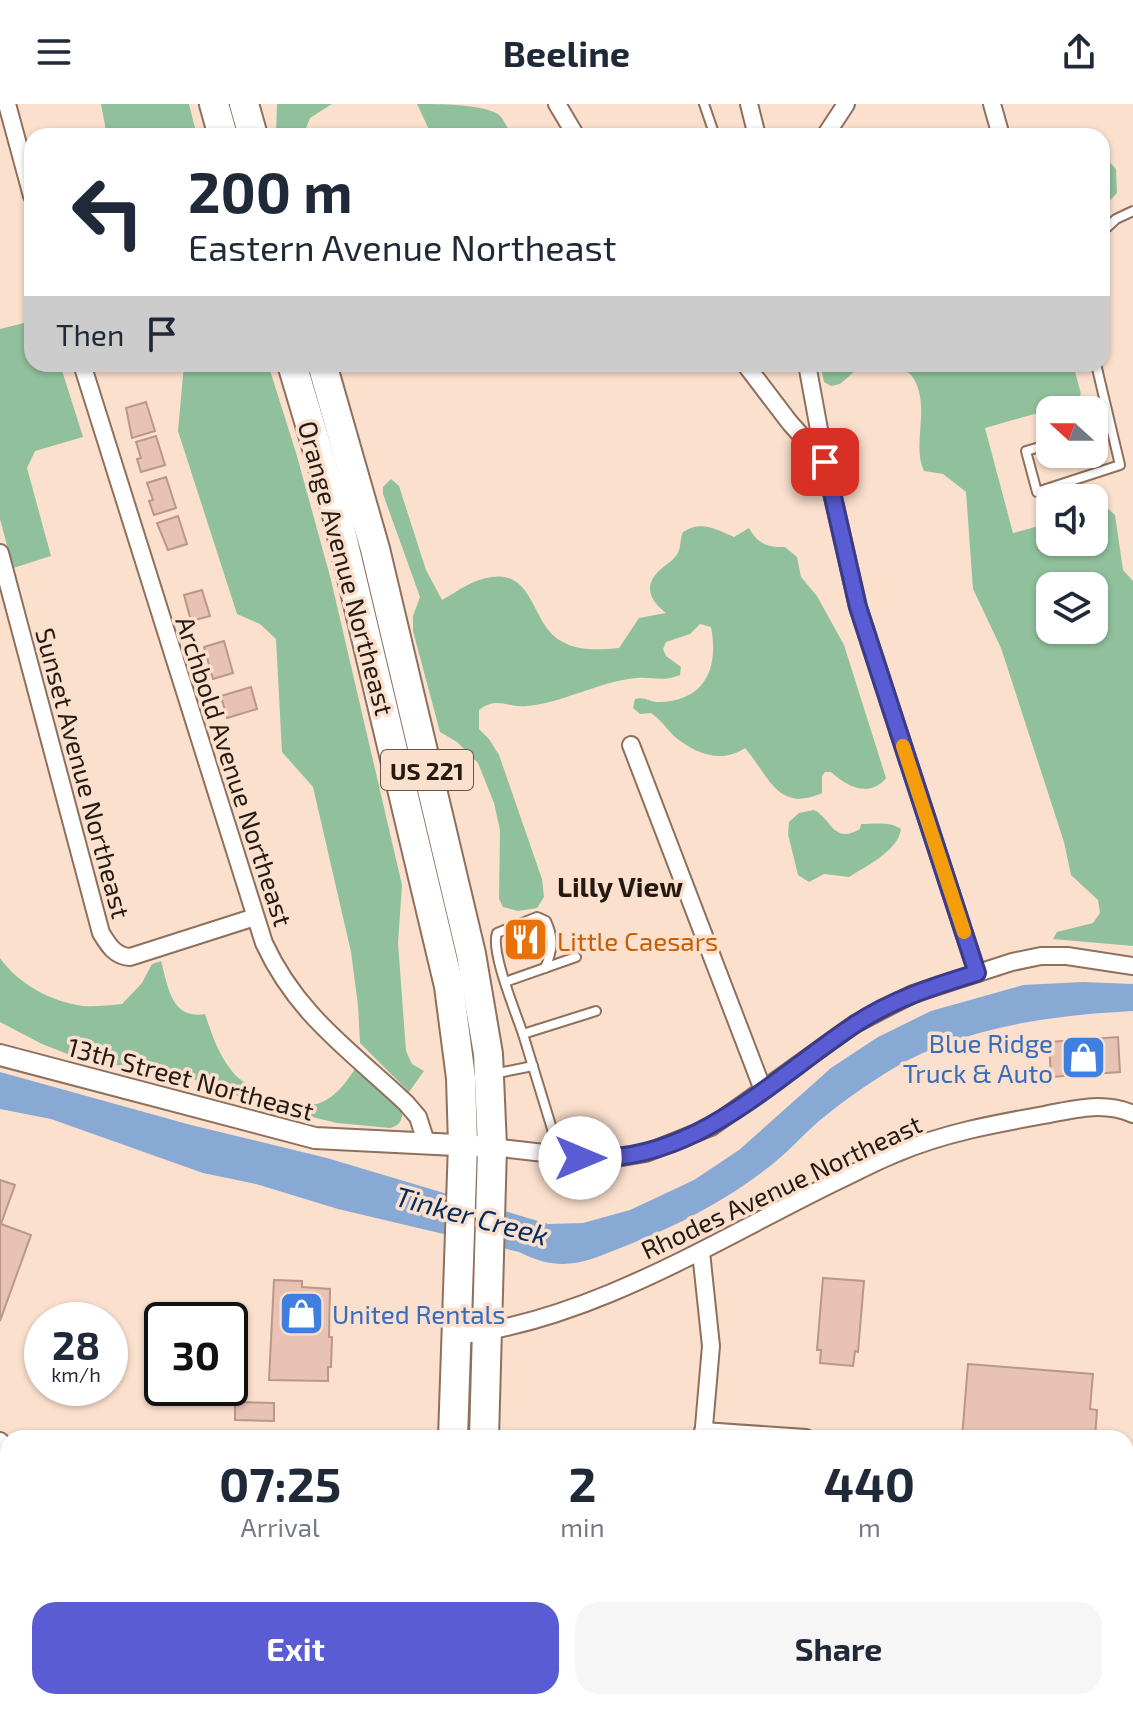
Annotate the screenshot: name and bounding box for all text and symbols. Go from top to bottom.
icon: menu [32,30,76,74]
icon: share [1057,30,1101,74]
text: Beeline [503,31,630,74]
text: 200 m [188,157,353,224]
icon: left [56,160,160,264]
text: Eastern Avenue Northeast [188,225,616,268]
icon: arrive [140,312,184,356]
text: Then [56,316,124,352]
north arrow [1036,396,1108,468]
map controls [1036,396,1108,644]
street label: Orange Avenue Northeast [293,417,401,719]
pin [791,428,859,496]
icon: arrive [803,440,847,484]
button: sound [1036,484,1108,556]
button: layers [1036,572,1108,644]
street label: Archbold Avenue Northeast [170,612,300,930]
street label: Sunset Avenue Northeast [30,624,138,922]
road number: US 221 [381,750,473,790]
district label: Lilly View [557,869,683,903]
restaurant icon: Little Caesars [502,916,550,964]
place label: Little Caesars [557,925,718,956]
place label: Blue Ridge Truck & Auto [903,1027,1053,1088]
street label: 13th Street Northeast [65,1030,318,1126]
shop icon: Blue Ridge Truck & Auto [1060,1033,1108,1081]
street label: Rhodes Avenue Northeast [636,1107,926,1265]
position arrow [538,1116,622,1200]
water label: Tinker Creek [392,1178,552,1252]
shop icon: United Rentals [277,1289,325,1337]
place label: United Rentals [332,1298,506,1329]
speed limit sign: 30 [144,1302,248,1406]
text: 28 [52,1320,100,1368]
text: km/h [51,1362,101,1386]
text: 07:25 [219,1454,341,1512]
text: 2 [568,1454,596,1512]
text: 440 [824,1454,915,1512]
text: Arrival [241,1511,320,1542]
text: min [560,1511,605,1542]
text: m [858,1511,881,1542]
button: Exit [32,1602,559,1694]
button: Share [575,1602,1102,1694]

